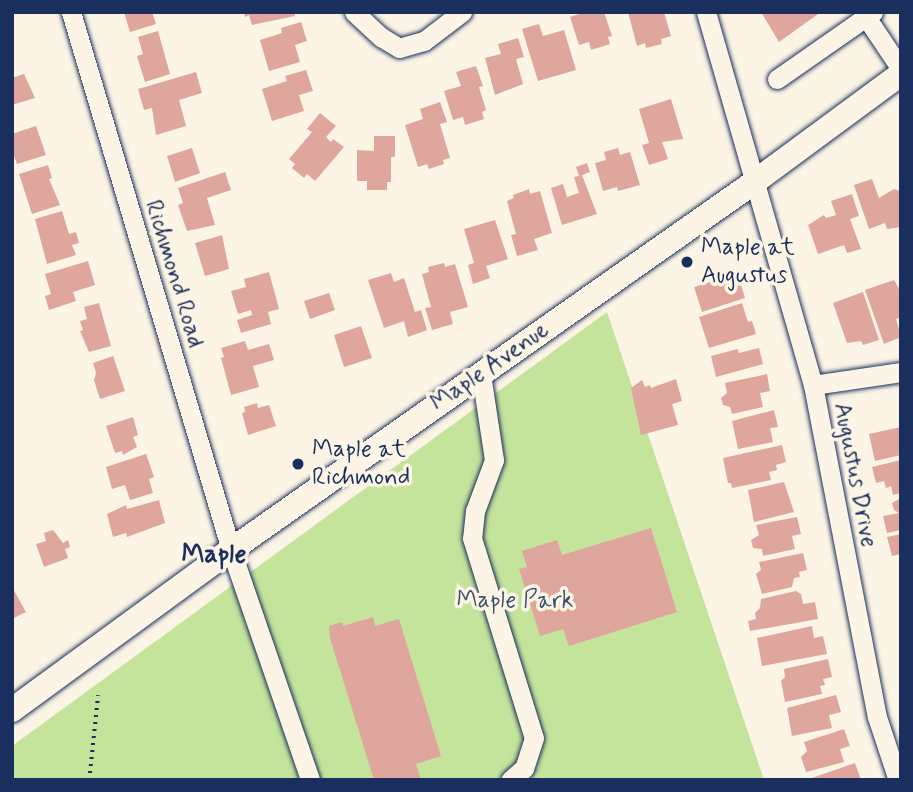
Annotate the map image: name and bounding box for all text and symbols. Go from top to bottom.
street label: Richmond Road [138,197,210,351]
place label: Maple at Augustus [701,234,793,290]
marker: Maple at Augustus [679,254,695,270]
street label: Maple Avenue [424,315,556,419]
street label: Augustus Drive [827,401,883,549]
place label: Maple at Richmond [312,436,410,492]
marker: Maple at Richmond [290,456,306,472]
district label: Maple [182,540,246,572]
park label: Maple Park [458,587,572,615]

